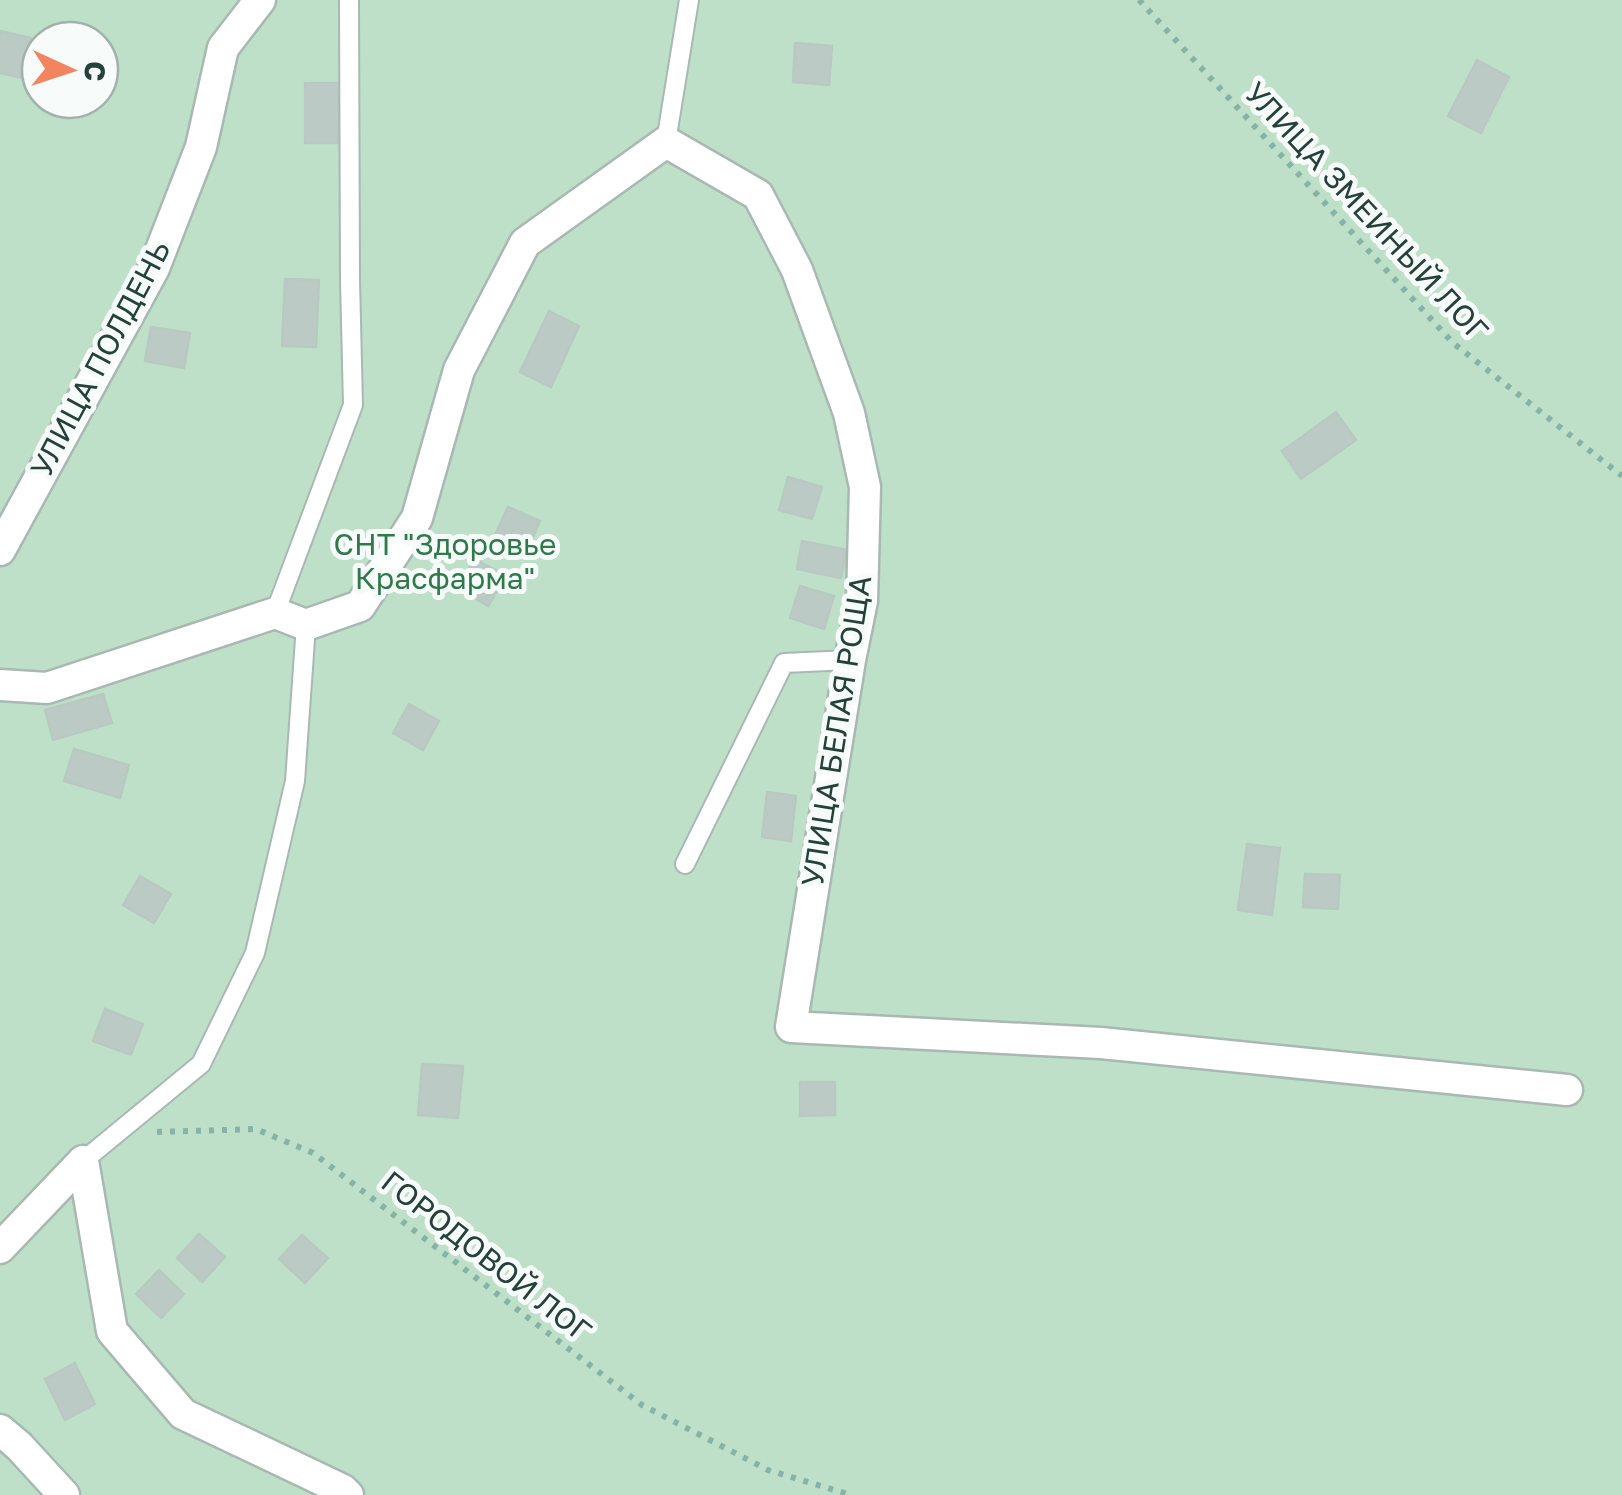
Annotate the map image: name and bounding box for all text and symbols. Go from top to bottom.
north arrow [20,20,120,120]
text: С [78,61,112,82]
street label: УЛИЦА ЗМЕИНЫЙ ЛОГ [1238,75,1496,348]
street label: УЛИЦА ПОЛДЕНЬ [23,234,178,483]
park label: СНТ "Здоровье Красфарма" [334,526,556,596]
street label: УЛИЦА БЕЛАЯ РОЩА [794,573,878,889]
street label: ГОРОДОВОЙ ЛОГ [375,1163,599,1349]

